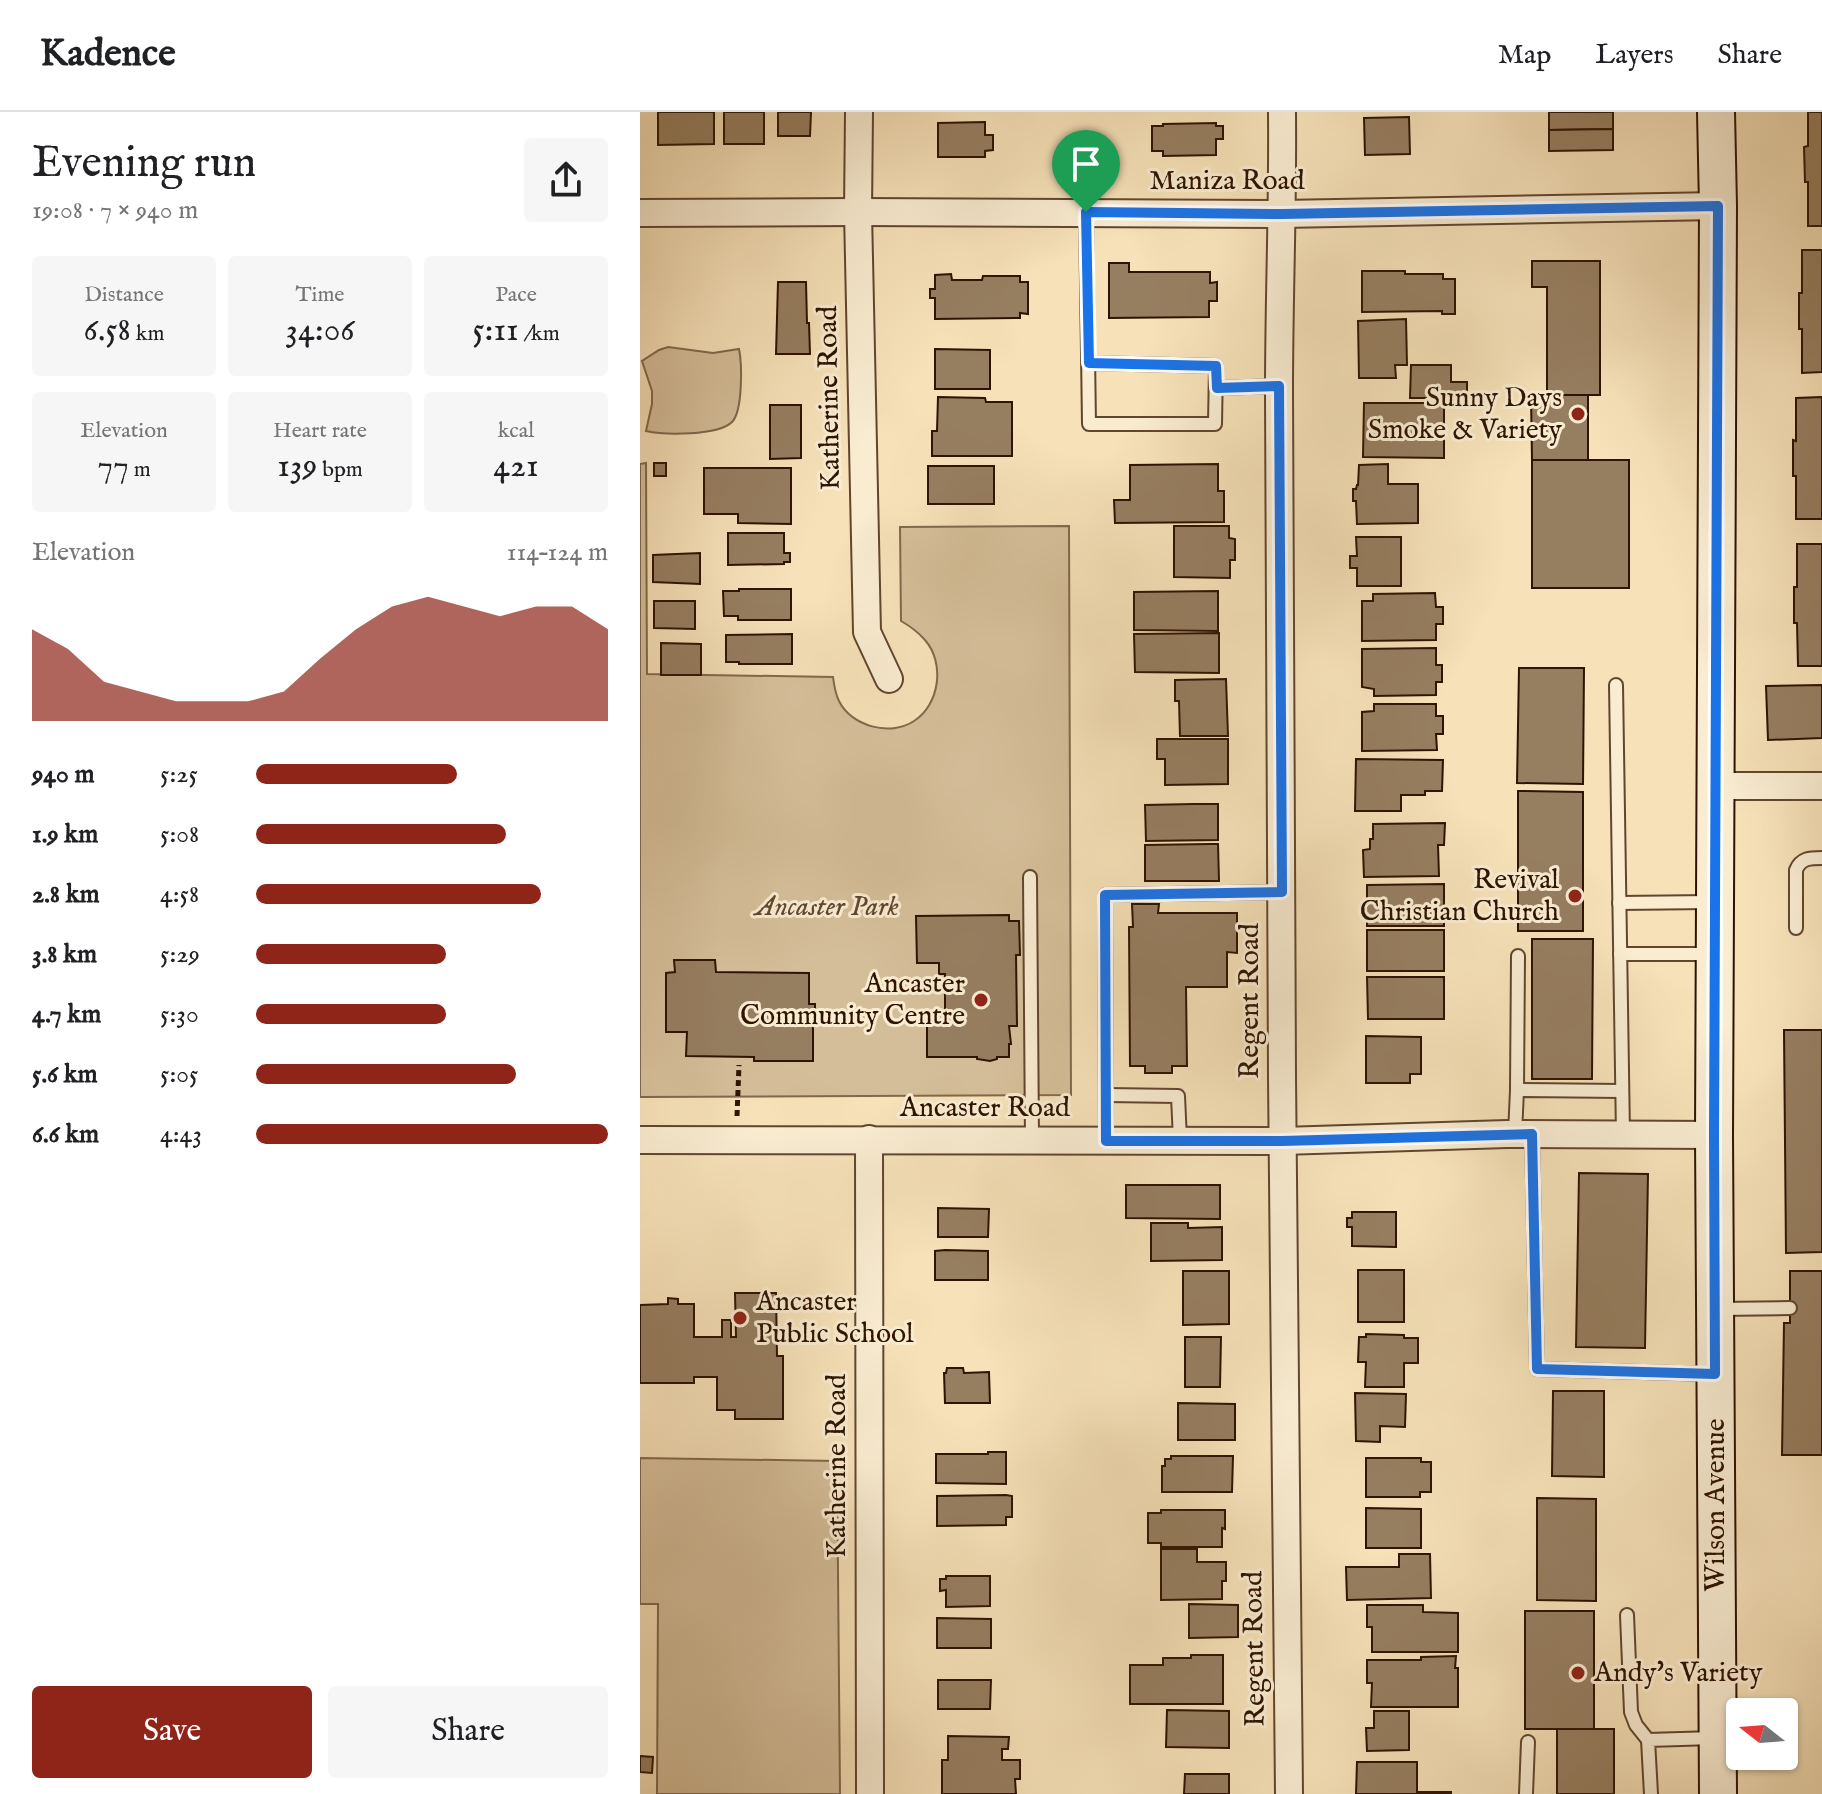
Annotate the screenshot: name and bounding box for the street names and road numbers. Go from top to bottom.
street label: Maniza Road [1149,164,1305,199]
street label: Katherine Road [811,305,849,491]
street label: Regent Road [1233,923,1268,1079]
street label: Ancaster Road [899,1091,1070,1126]
street label: Katherine Road [820,1374,855,1558]
street label: Wilson Avenue [1699,1418,1734,1592]
street label: Regent Road [1236,1571,1274,1727]

